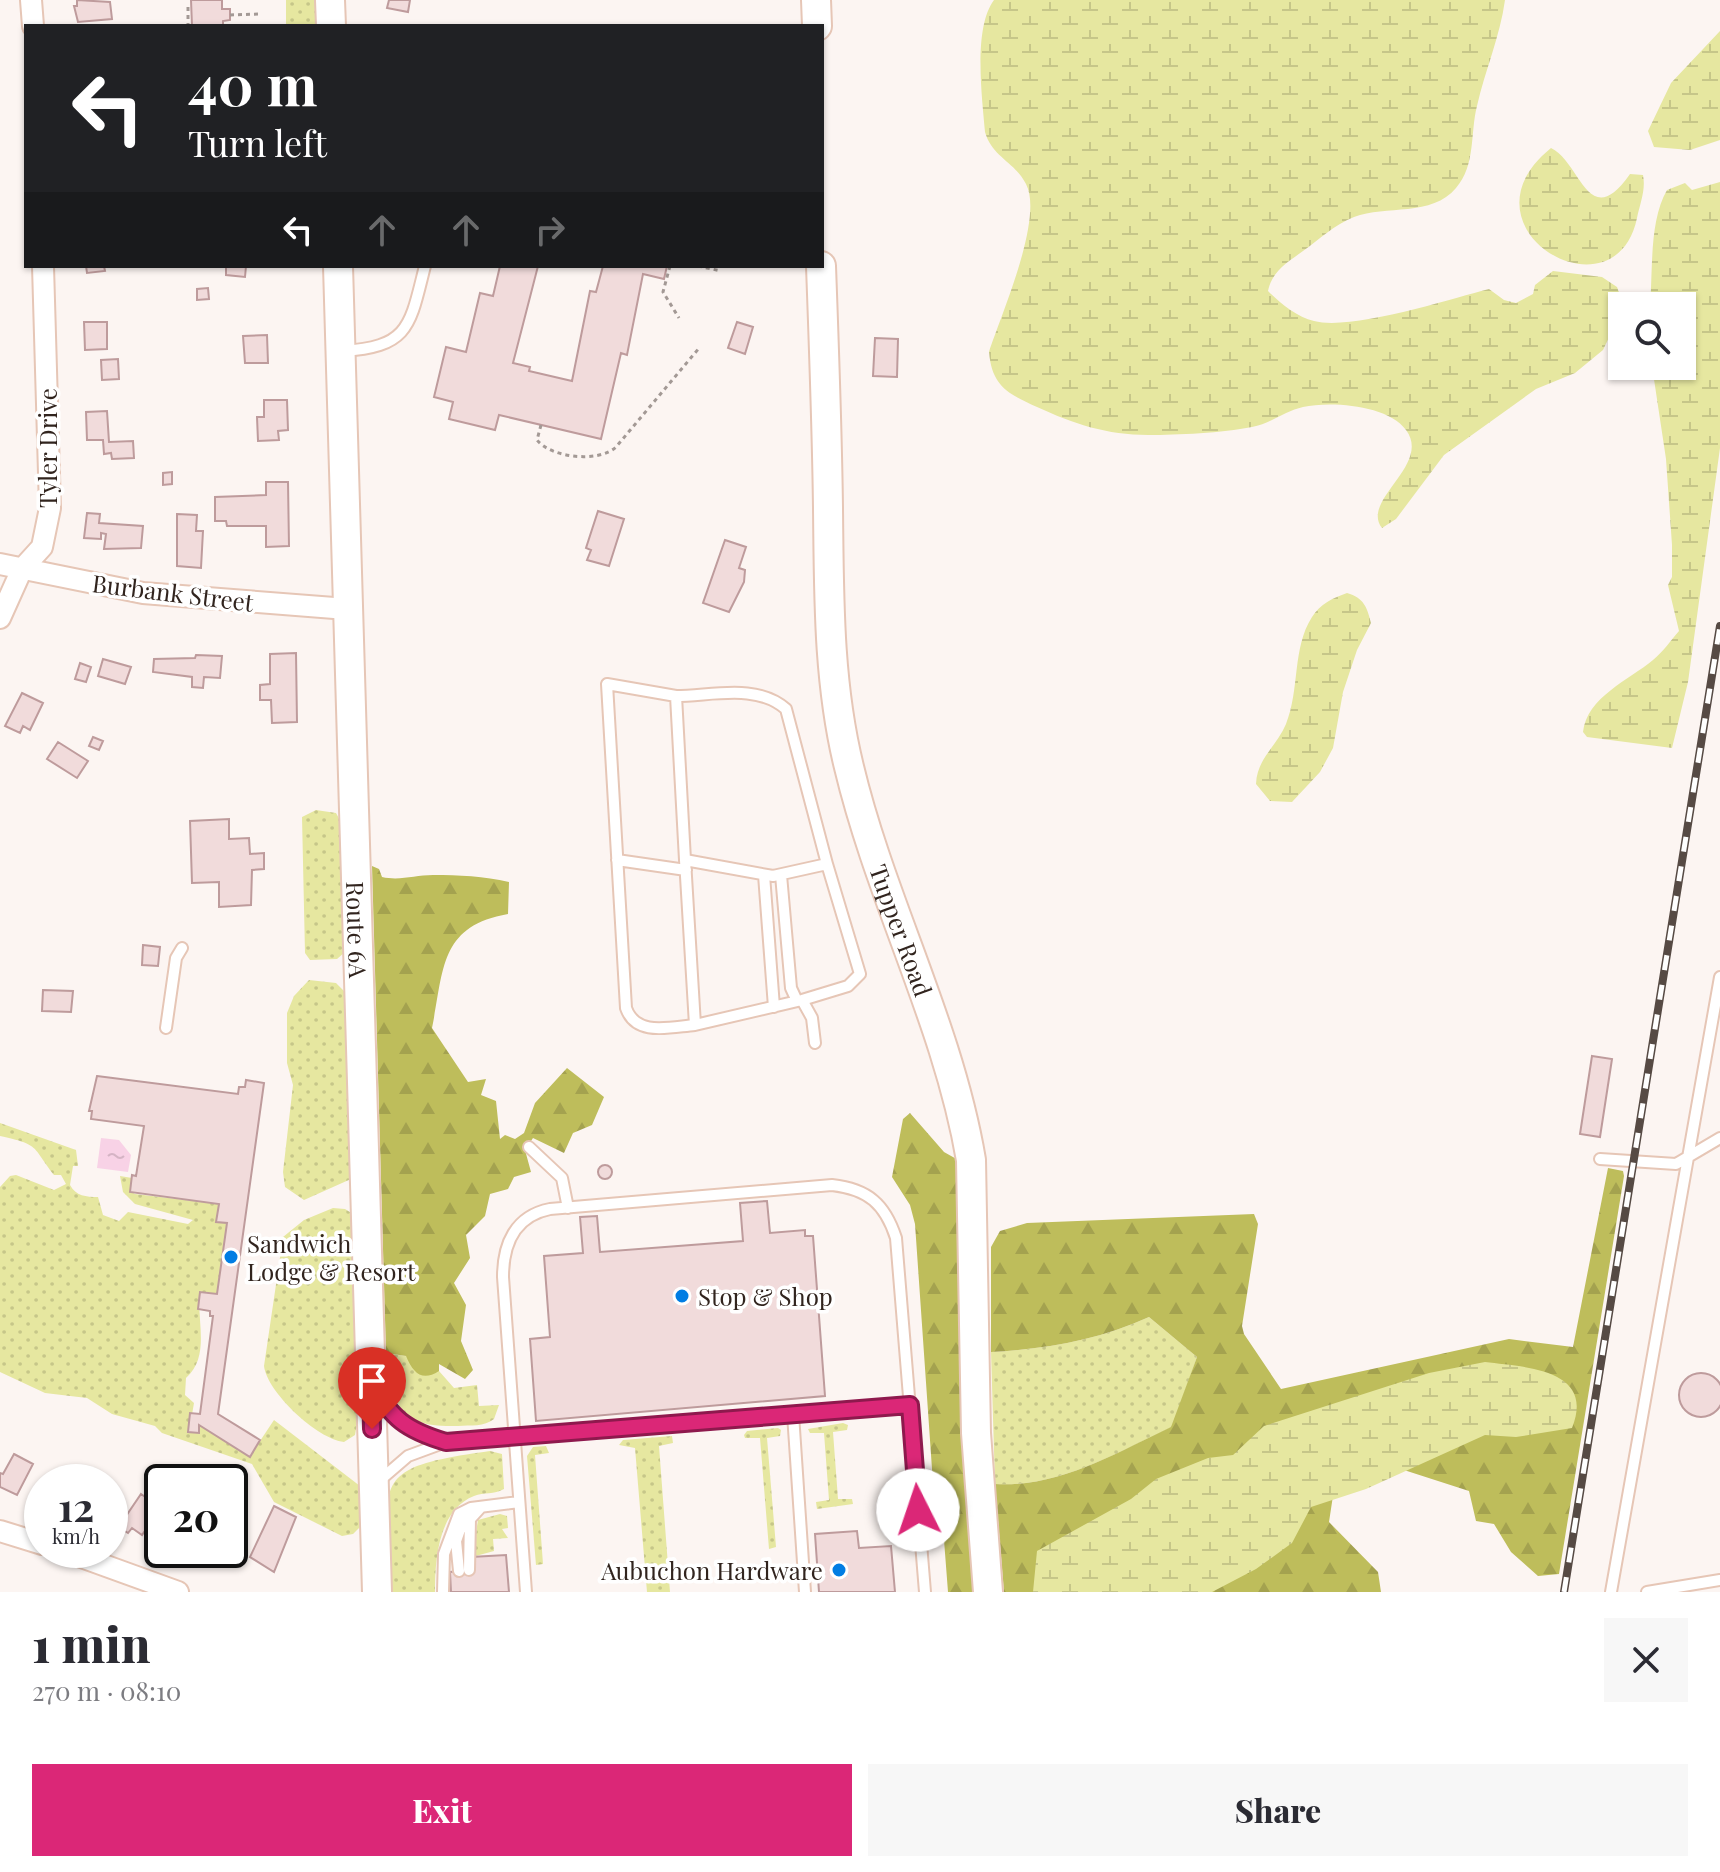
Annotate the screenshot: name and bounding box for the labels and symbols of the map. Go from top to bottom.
street label: Tyler Drive [31,388,63,508]
street label: Burbank Street [91,566,256,618]
street label: Tupper Road [863,860,940,1000]
street label: Route 6A [340,881,375,979]
place label: Sandwich Lodge & Resort [247,1227,416,1287]
marker: Sandwich Lodge & Resort [222,1248,240,1266]
place label: Stop & Shop [698,1280,833,1312]
marker: Stop & Shop [673,1287,691,1305]
pin [338,1347,406,1429]
speed limit sign: 20 [144,1464,248,1568]
position arrow [876,1468,960,1552]
place label: Aubuchon Hardware [600,1554,823,1586]
marker: Aubuchon Hardware [830,1561,848,1579]

